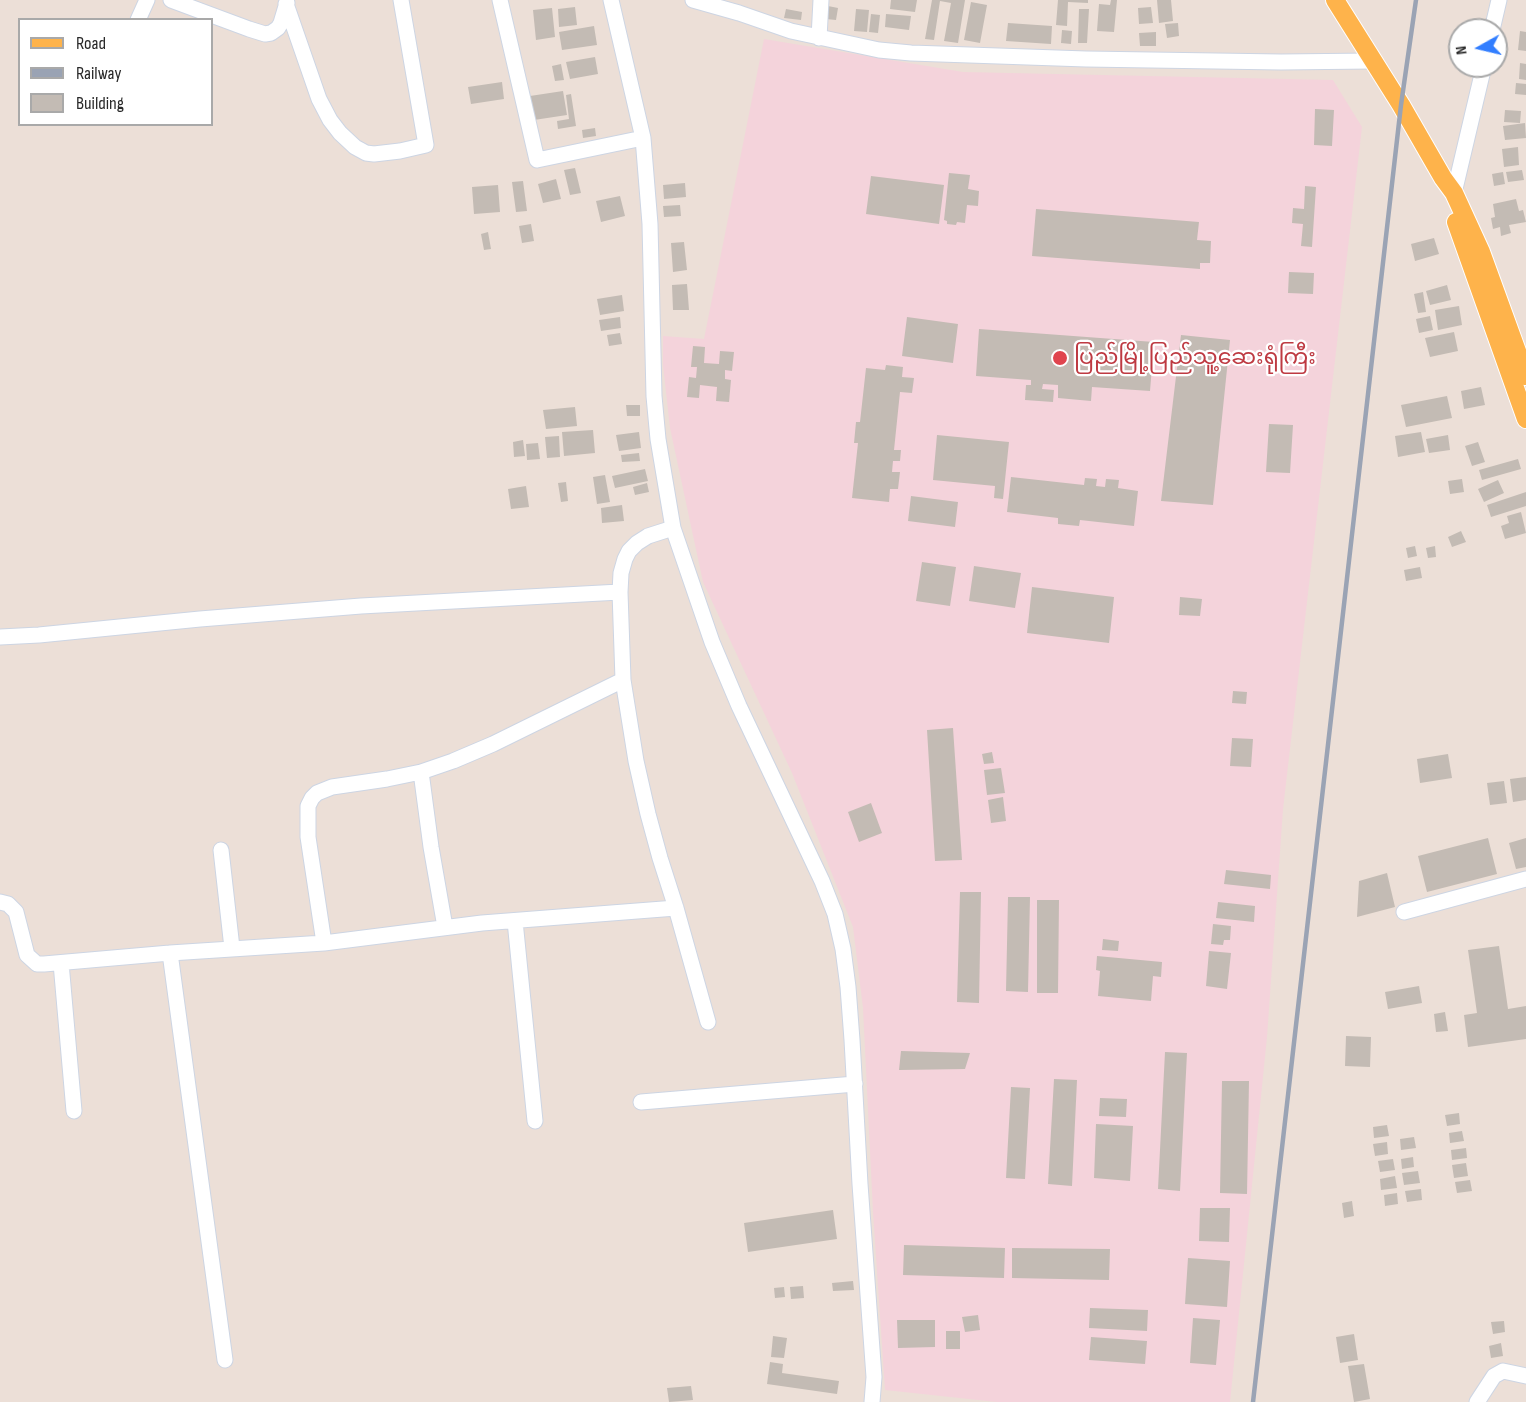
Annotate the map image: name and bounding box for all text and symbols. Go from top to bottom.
legend [18,18,213,126]
north arrow [1448,18,1508,78]
text: Road [76,33,106,54]
text: N [1452,45,1472,56]
text: Railway [76,63,121,84]
text: Building [76,93,124,114]
place label: ပြည်မြို့ပြည်သူ့ဆေးရုံကြီး [1074,345,1316,371]
marker: ပြည်မြို့ပြည်သူ့ဆေးရုံကြီး [1051,349,1069,367]

